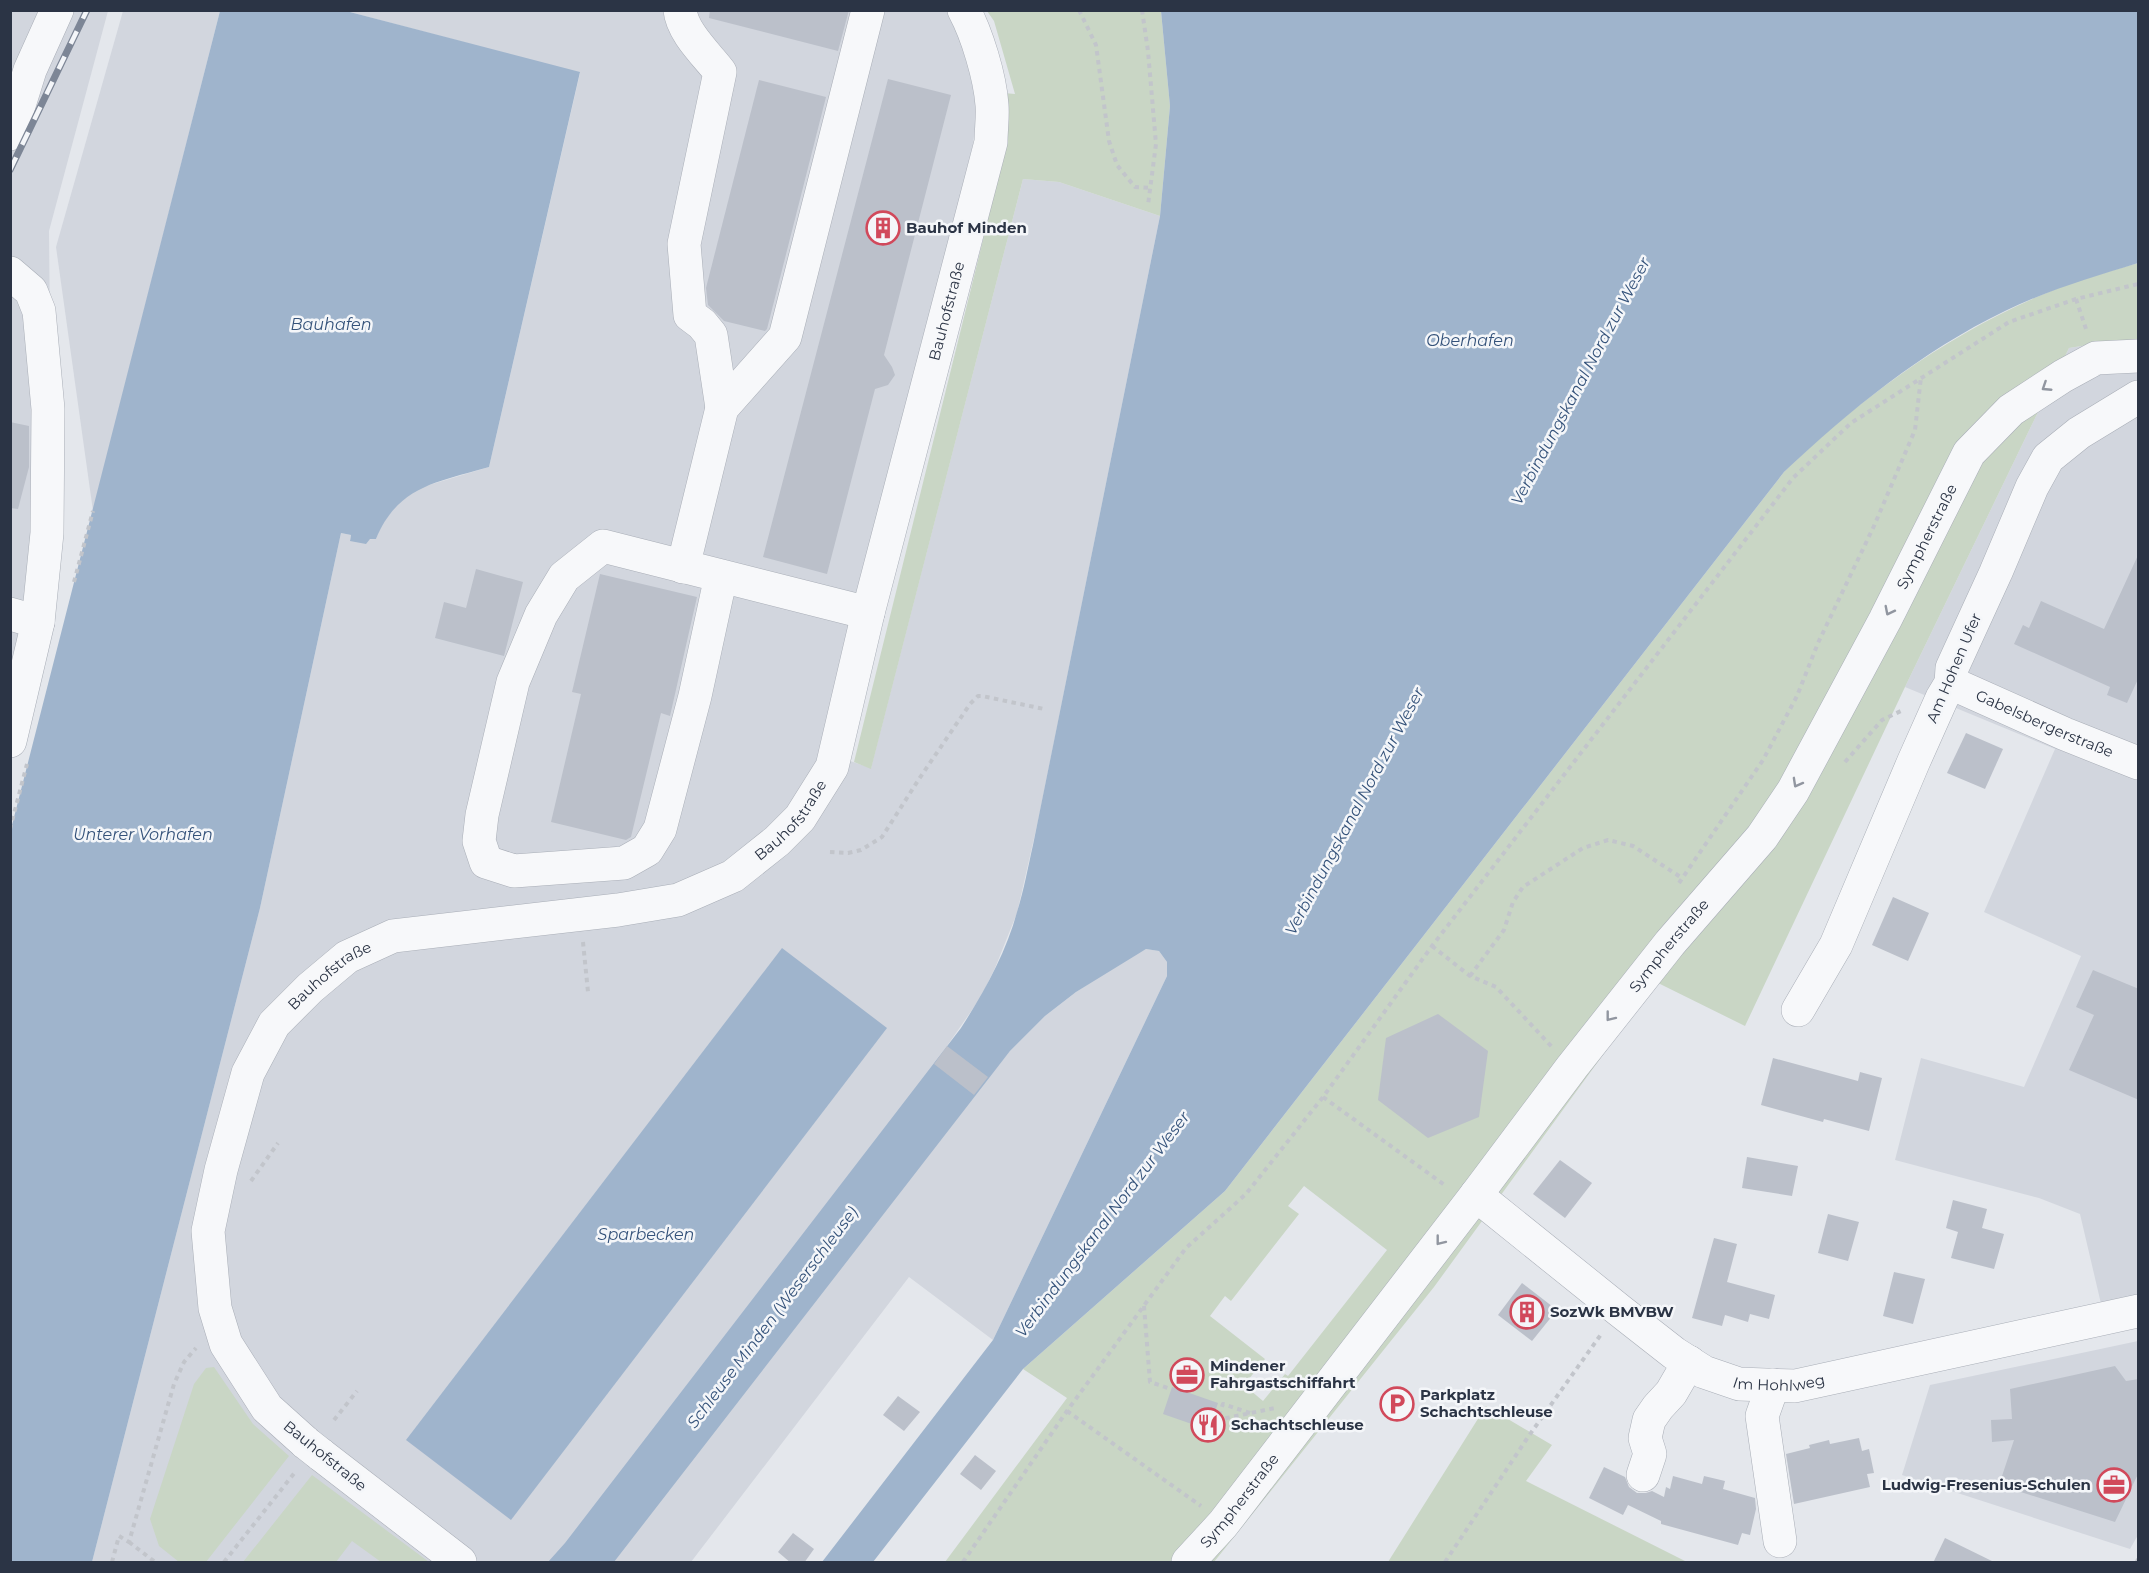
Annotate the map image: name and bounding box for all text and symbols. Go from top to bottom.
building icon: Bauhof Minden [865,210,901,246]
place label: Bauhof Minden [906,218,1027,237]
water label: Verbindungskanal Nord zur Weser [1507,254,1654,508]
street label: Bauhofstraße [924,259,968,363]
water label: Bauhafen [290,315,372,334]
water label: Oberhafen [1426,331,1514,350]
one-way arrow [2041,380,2052,391]
street label: Sympherstraße [1892,481,1961,592]
one-way arrow [1885,605,1896,615]
street label: Am Hohen Ufer [1922,610,1985,726]
water label: Verbindungskanal Nord zur Weser [1281,684,1428,938]
street label: Gabelsbergerstraße [1973,685,2116,761]
street label: Bauhofstraße [750,776,831,864]
one-way arrow [1793,777,1804,787]
water label: Unterer Vorhafen [73,825,213,844]
street label: Sympherstraße [1625,895,1713,996]
street label: Bauhofstraße [283,937,374,1014]
one-way arrow [1607,1011,1618,1022]
water label: Verbindungskanal Nord zur Weser [1011,1107,1194,1341]
water label: Schleuse Minden (Weserschleuse) [683,1203,862,1432]
water label: Sparbecken [598,1225,694,1244]
one-way arrow [1436,1234,1447,1245]
building icon: SozWk BMVBW [1509,1294,1545,1330]
place label: SozWk BMVBW [1550,1302,1674,1321]
place label: Mindener Fahrgastschiffahrt [1210,1356,1356,1392]
office icon: Mindener Fahrgastschiffahrt [1169,1357,1205,1393]
street label: Im Hohlweg [1730,1370,1827,1395]
place label: Parkplatz Schachtschleuse [1420,1385,1553,1421]
parking icon: Parkplatz Schachtschleuse [1379,1386,1415,1422]
restaurant icon: Schachtschleuse [1190,1407,1226,1443]
place label: Schachtschleuse [1231,1415,1364,1434]
street label: Bauhofstraße [280,1416,371,1495]
street label: Sympherstraße [1196,1450,1283,1552]
office icon: Ludwig-Fresenius-Schulen [2096,1467,2132,1503]
place label: Ludwig-Fresenius-Schulen [1882,1475,2091,1494]

